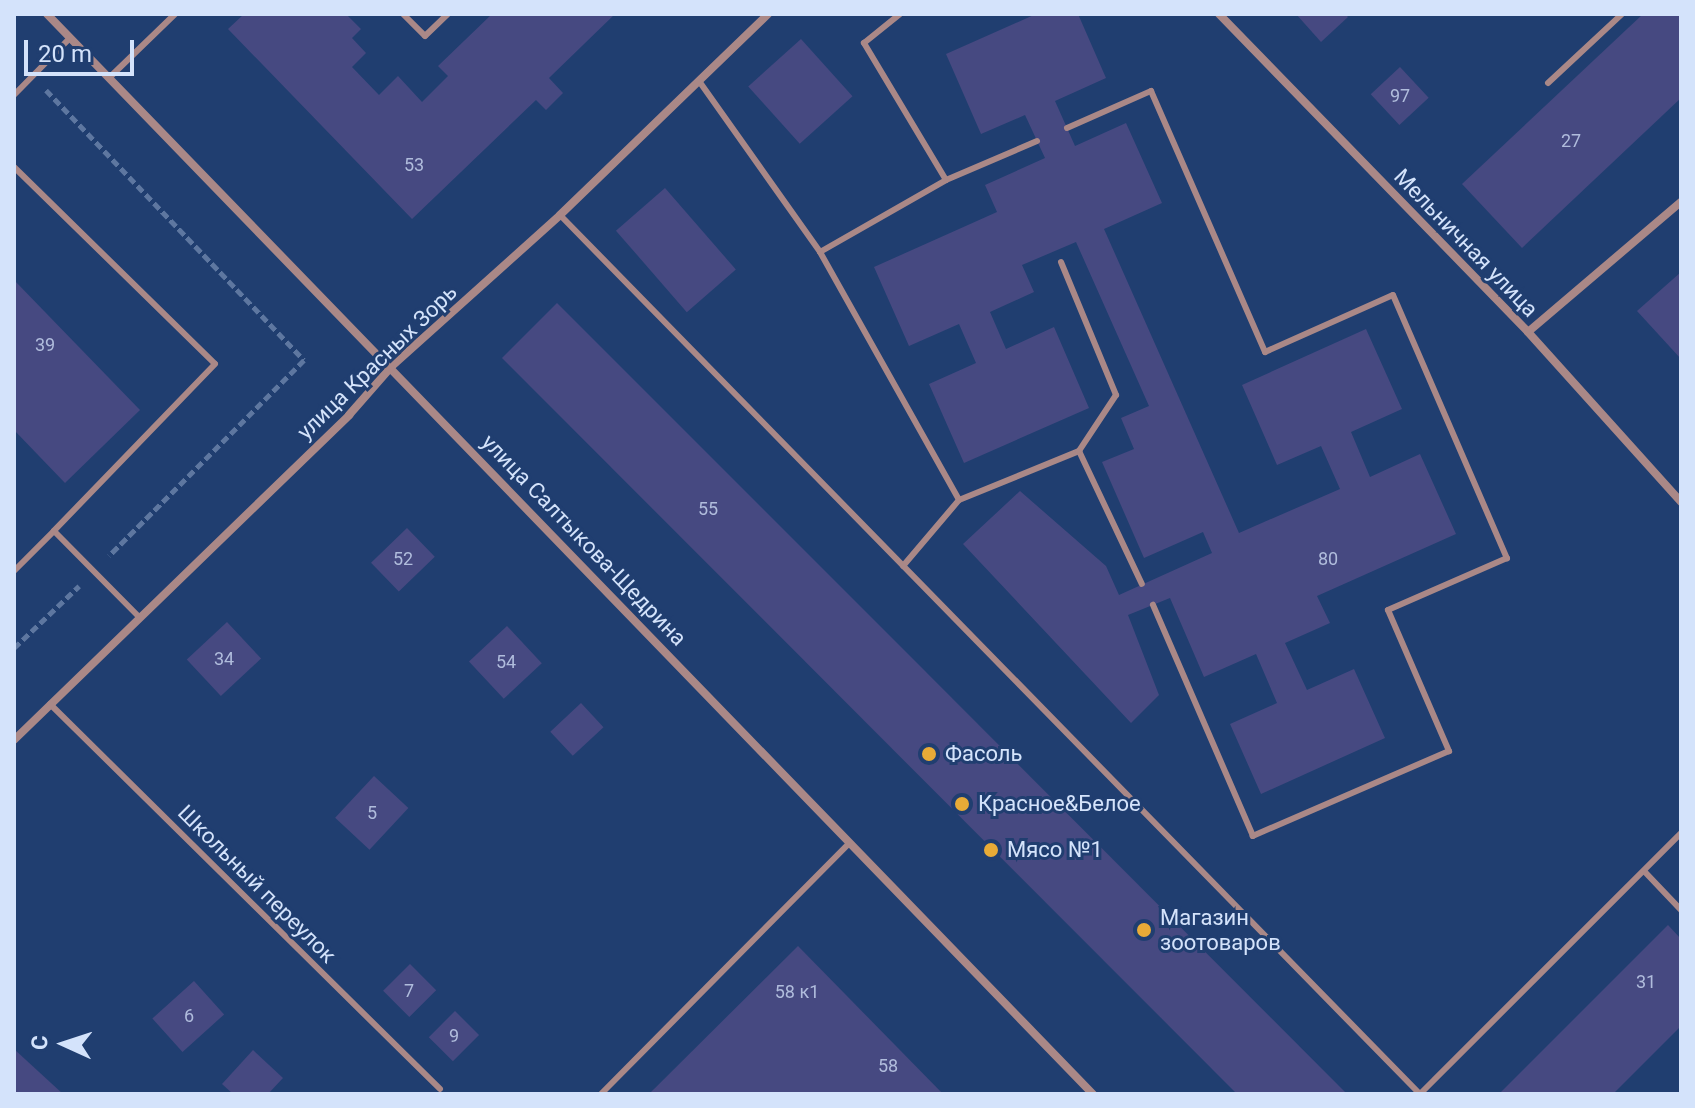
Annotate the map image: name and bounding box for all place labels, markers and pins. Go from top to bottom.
place label: Фасоль [945,741,1023,767]
marker: Фасоль [920,745,938,763]
place label: Красное&Белое [978,791,1141,817]
marker: Красное&Белое [953,795,971,813]
place label: Мясо №1 [1007,837,1103,863]
marker: Мясо №1 [982,841,1000,859]
place label: Магазин зоотоваров [1160,904,1281,956]
marker: Магазин зоотоваров [1135,921,1153,939]

